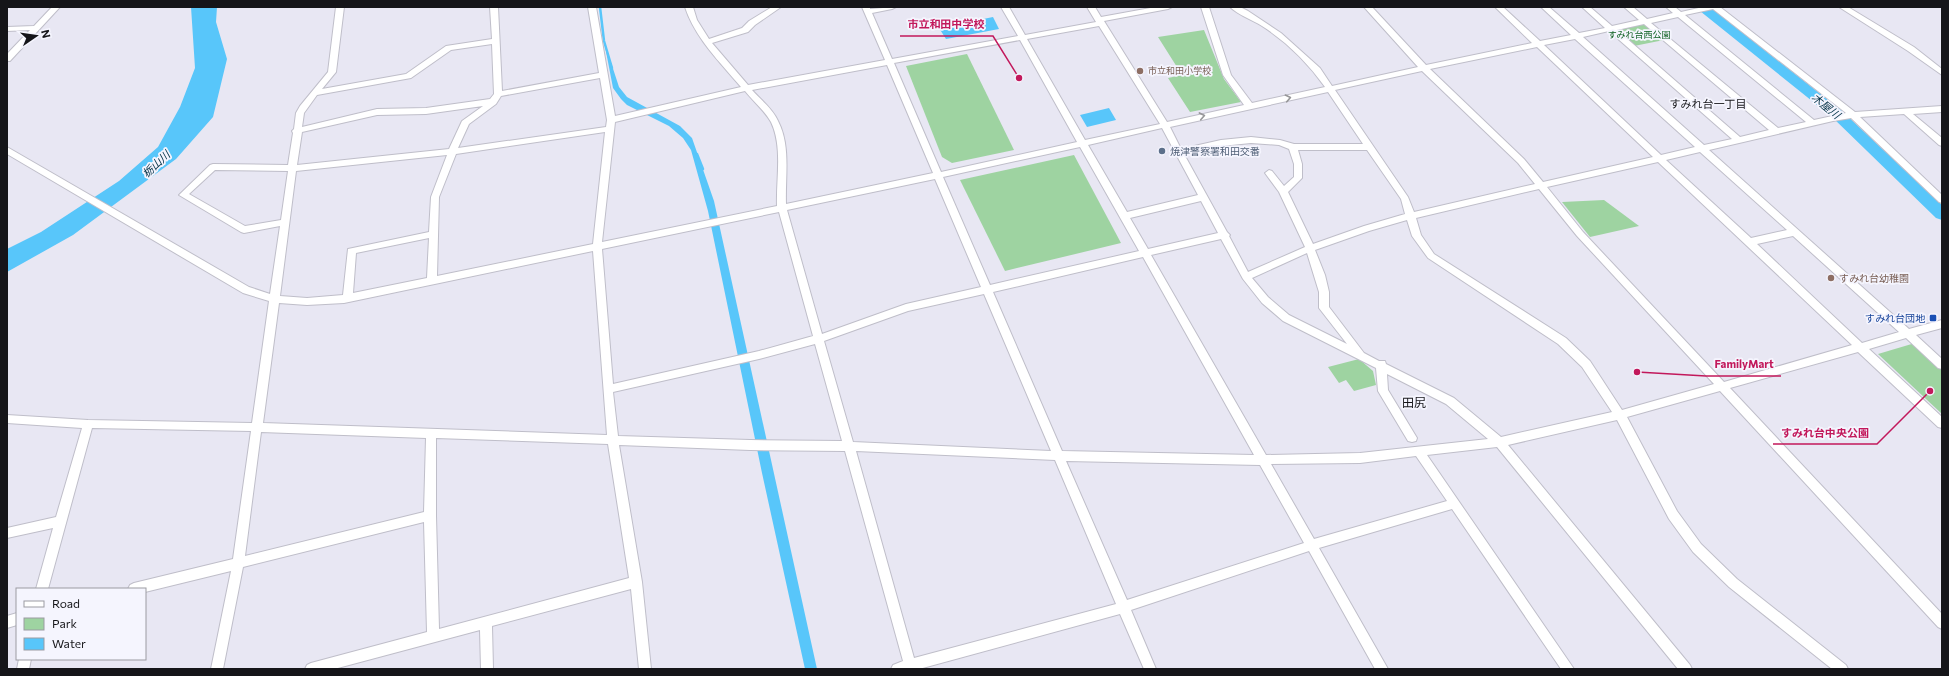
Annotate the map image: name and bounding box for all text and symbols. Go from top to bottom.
callout: 市立和田中学校 [900,13,993,36]
north arrow [16,16,56,56]
text: 市立和田中学校 [908,17,985,30]
text: N [39,28,53,39]
park label: すみれ台西公園 [1607,29,1671,40]
place label: 市立和田小学校 [1148,65,1211,76]
marker: 市立和田小学校 [1135,66,1145,76]
water label: 木屋川 [1809,90,1844,122]
one-way arrow [1285,95,1291,103]
district label: すみれ台一丁目 [1670,97,1747,110]
one-way arrow [1199,113,1205,121]
place label: 焼津警察署和田交番 [1170,145,1260,157]
marker: 焼津警察署和田交番 [1157,146,1167,156]
water label: 栃山川 [139,147,173,180]
place label: すみれ台幼稚園 [1839,272,1909,284]
marker: すみれ台幼稚園 [1826,273,1836,283]
place label: すみれ台団地 [1865,312,1926,324]
marker: すみれ台団地 [1928,313,1938,323]
callout: FamilyMart [1706,353,1781,376]
text: FamilyMart [1714,357,1774,370]
district label: 田尻 [1402,395,1426,409]
callout: すみれ台中央公園 [1773,421,1877,444]
text: すみれ台中央公園 [1781,426,1869,439]
legend [16,588,146,660]
text: Road [52,596,80,610]
text: Park [52,616,78,630]
text: Water [52,636,86,650]

